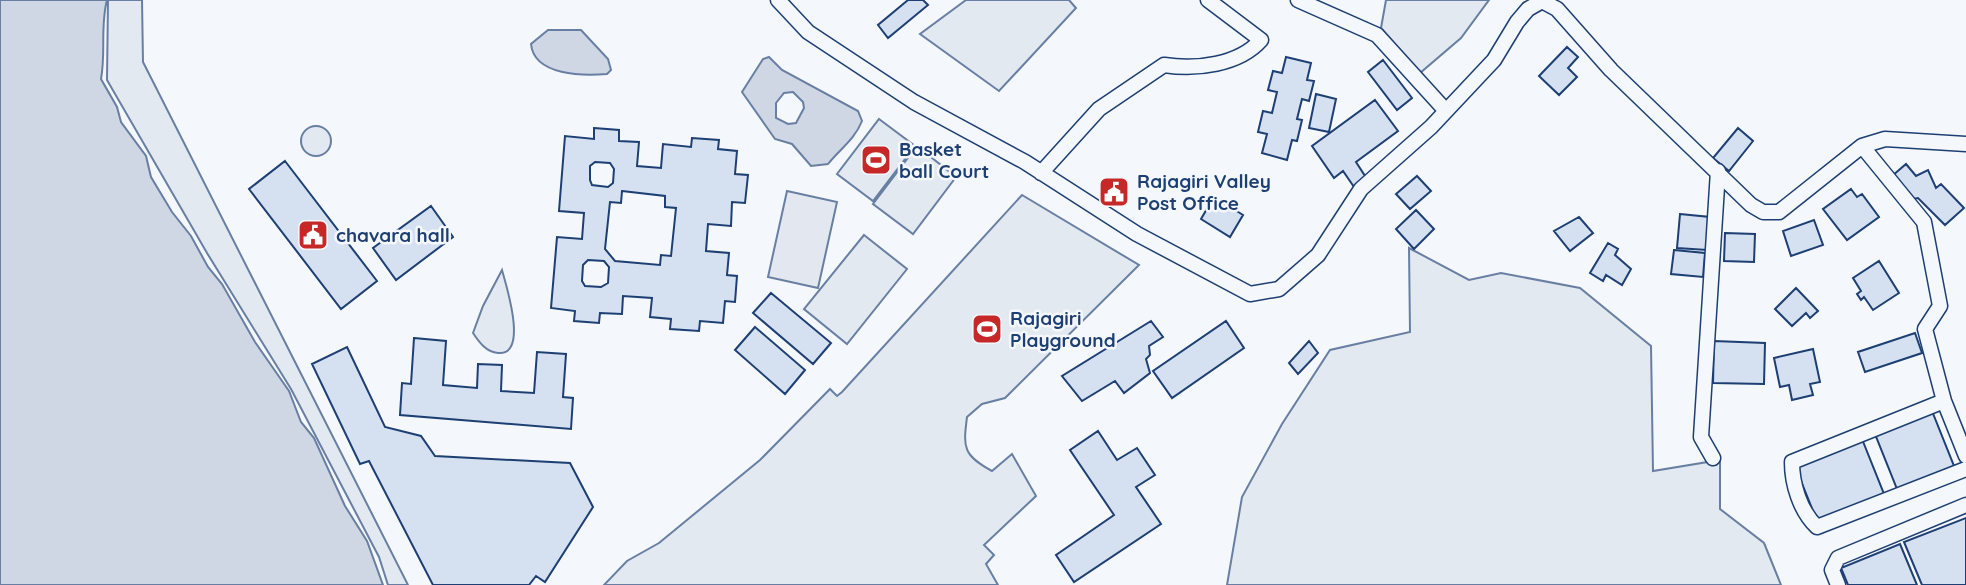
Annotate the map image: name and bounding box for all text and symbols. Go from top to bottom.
place label: Basket ball Court [899,137,989,183]
sports icon: Basket ball Court [859,143,893,177]
place label: Rajagiri Valley Post Office [1137,169,1271,215]
public building icon: Rajagiri Valley Post Office [1097,175,1131,209]
public building icon: chavara hall [296,218,330,252]
place label: chavara hall [336,223,450,247]
place label: Rajagiri Playground [1010,306,1116,352]
sports icon: Rajagiri Playground [970,312,1004,346]

